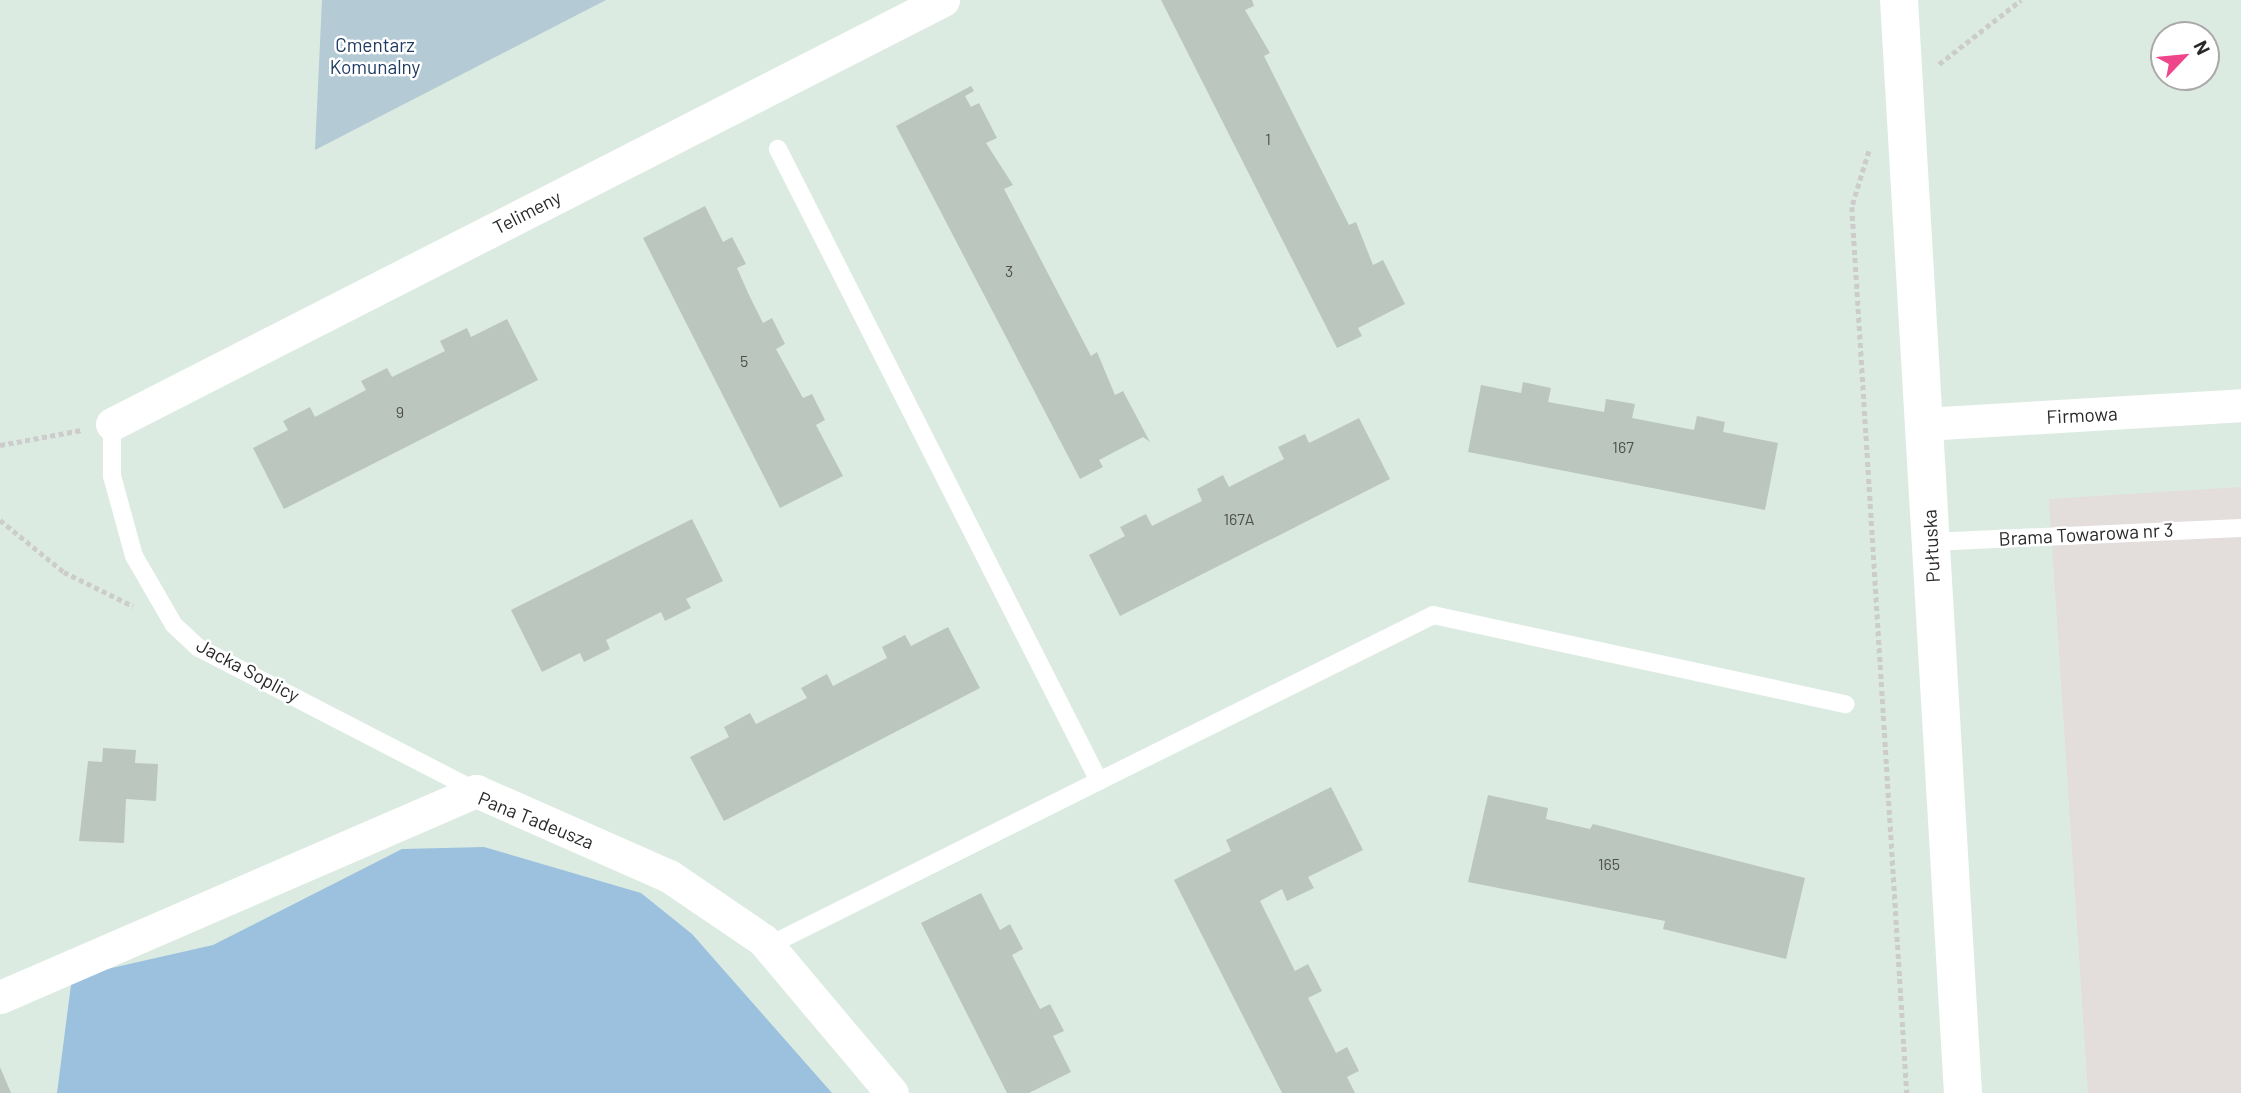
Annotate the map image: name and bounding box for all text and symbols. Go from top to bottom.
north arrow [2150,21,2220,91]
park label: Cmentarz Komunalny [330,34,420,78]
text: N [2189,37,2216,58]
house number: 1 [1265,129,1271,149]
street label: Telimeny [489,185,565,239]
house number: 3 [1005,261,1013,281]
house number: 5 [740,351,748,371]
house number: 9 [396,402,404,422]
street label: Firmowa [2046,402,2118,428]
house number: 167 [1612,437,1634,457]
house number: 167A [1223,509,1255,529]
street label: Pułtuska [1918,509,1944,583]
street label: Brama Towarowa nr 3 [1998,518,2174,550]
street label: Jacka Soplicy [193,633,303,707]
street label: Pana Tadeusza [475,786,597,854]
house number: 165 [1598,854,1620,874]

